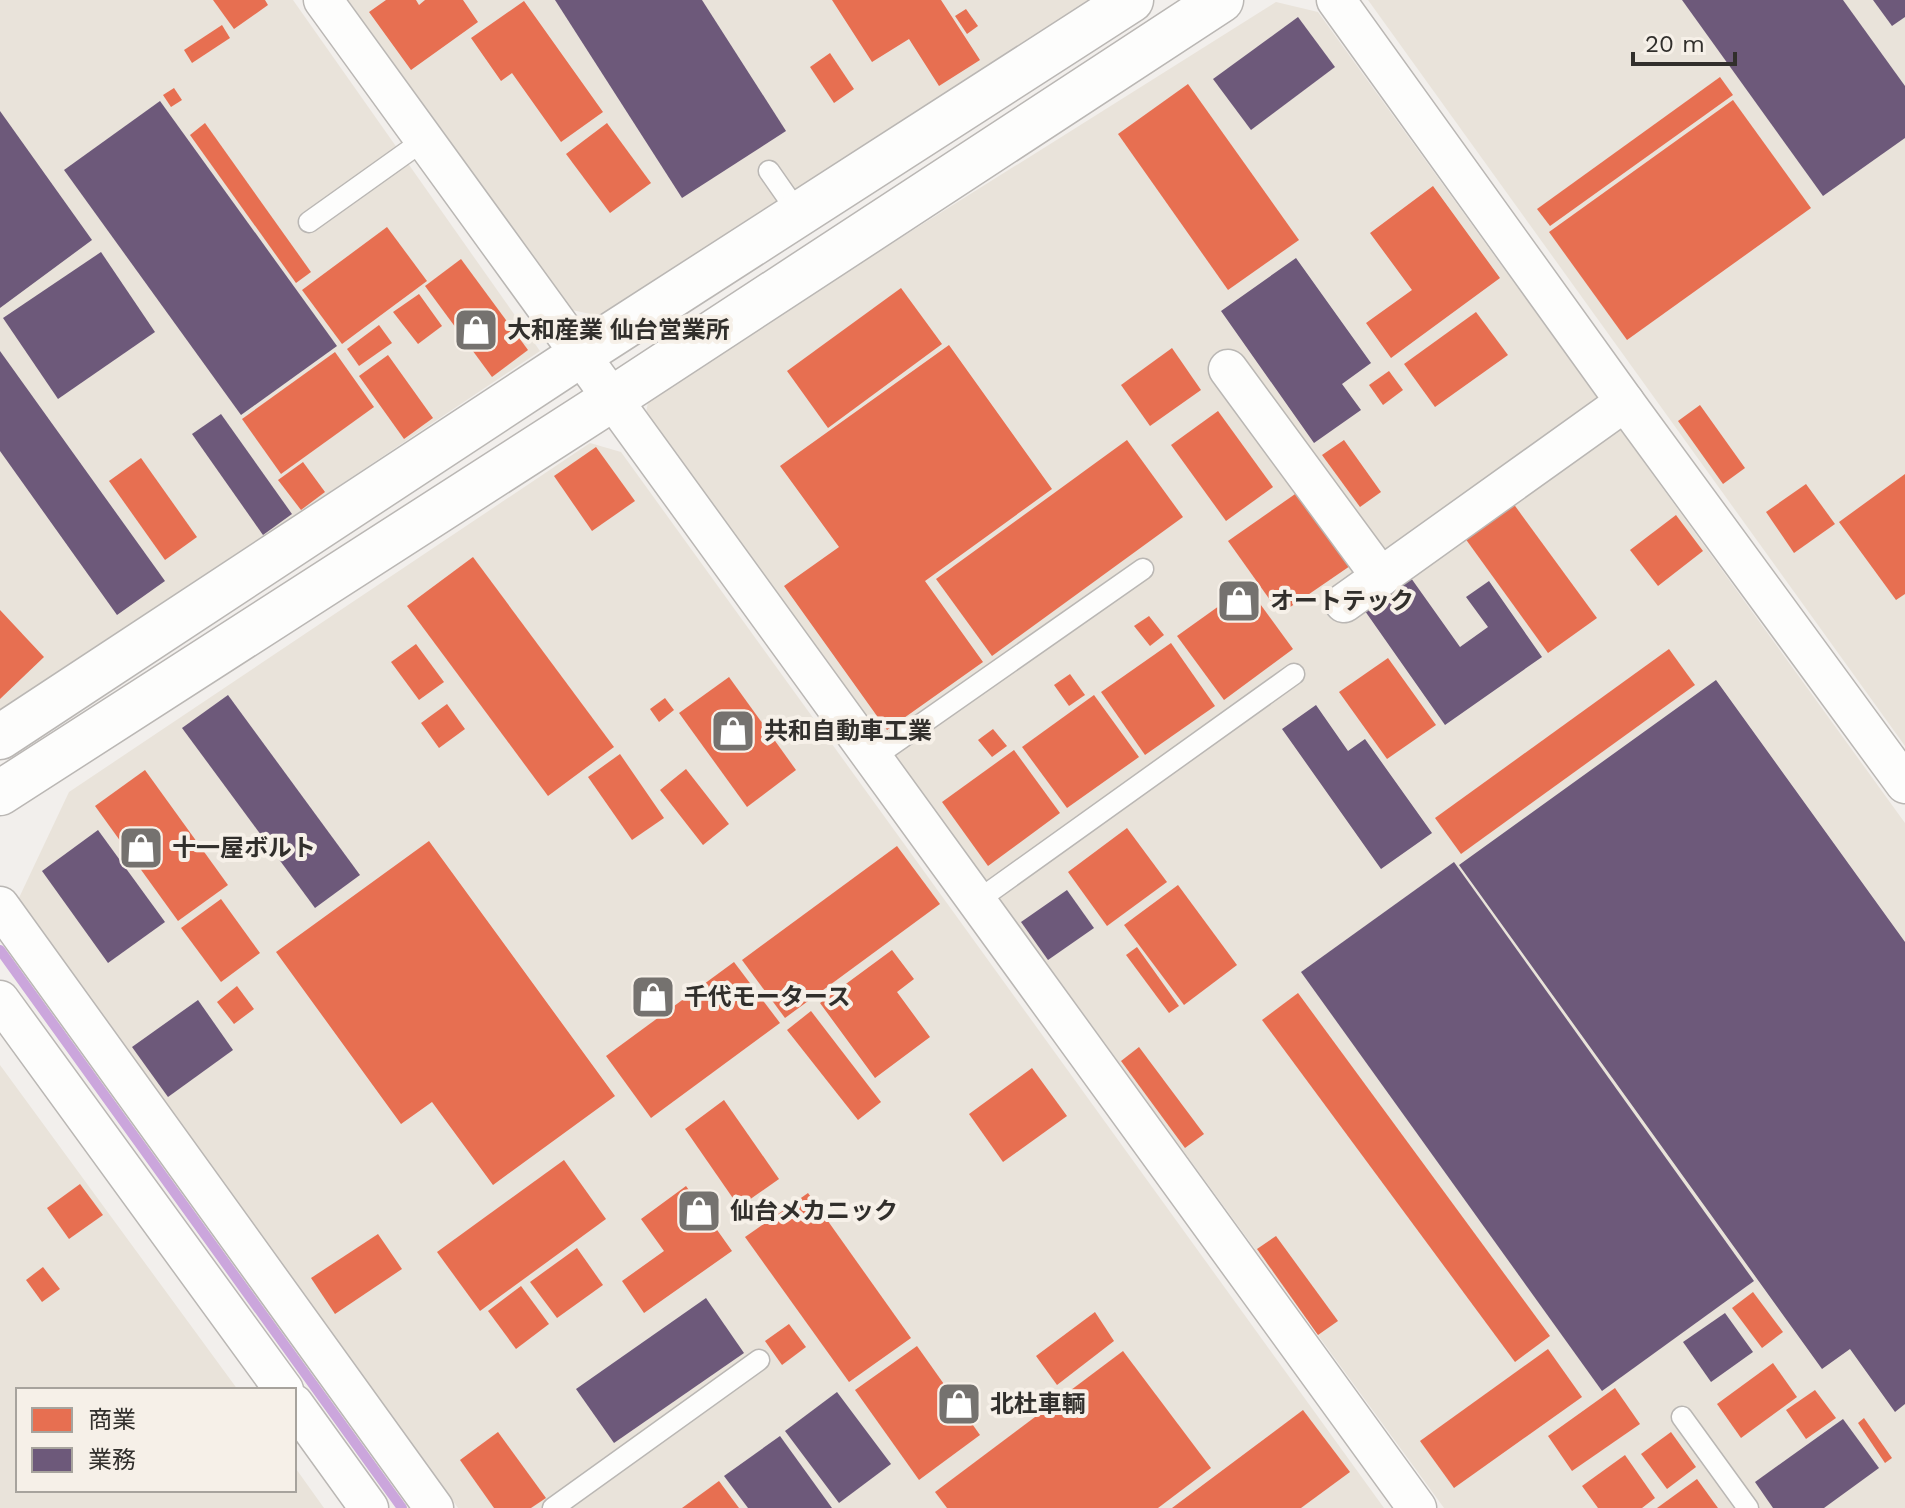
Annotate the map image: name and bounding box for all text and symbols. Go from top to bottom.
scale bar [1633,16,1735,66]
text: 20 m [1645,30,1705,58]
shop icon: 大和産業 仙台営業所 [452,306,500,354]
place label: 大和産業 仙台営業所 [507,316,730,344]
shop icon: オートテック [1215,577,1263,625]
place label: オートテック [1270,587,1414,615]
shop icon: 共和自動車工業 [709,707,757,755]
place label: 共和自動車工業 [764,717,932,745]
shop icon: 十一屋ボルト [117,824,165,872]
place label: 十一屋ボルト [172,834,316,862]
shop icon: 千代モータース [629,973,677,1021]
place label: 千代モータース [684,983,851,1011]
shop icon: 仙台メカニック [675,1187,723,1235]
place label: 仙台メカニック [730,1197,898,1225]
shop icon: 北杜車輌 [935,1380,983,1428]
legend [16,1388,296,1492]
place label: 北杜車輌 [990,1390,1086,1418]
text: 商業 [88,1406,136,1434]
text: 業務 [88,1446,136,1474]

